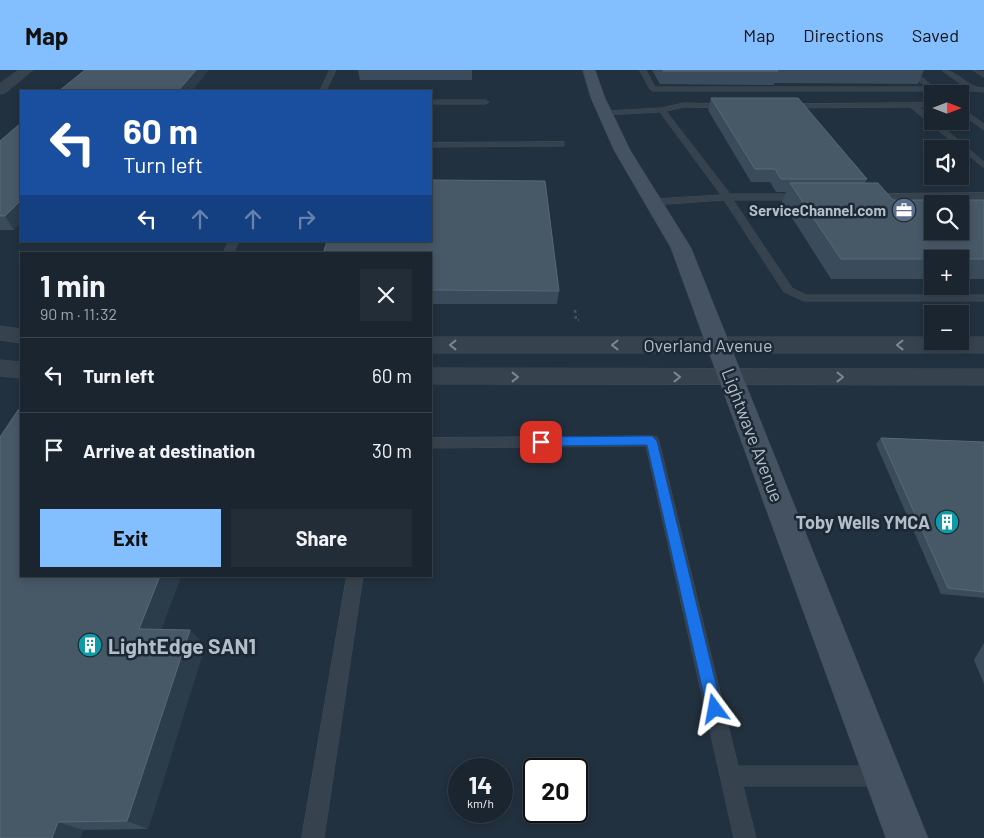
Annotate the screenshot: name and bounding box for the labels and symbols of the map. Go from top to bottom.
north arrow [924,85,969,130]
office icon: ServiceChannel.com [891,197,917,223]
place label: ServiceChannel.com [749,201,886,219]
street label: Overland Avenue [643,334,773,356]
one-way arrow [449,340,456,350]
one-way arrow [611,340,619,350]
one-way arrow [896,340,904,350]
street label: Lightwave Avenue [717,365,789,505]
one-way arrow [512,372,519,382]
one-way arrow [674,372,682,382]
one-way arrow [836,372,844,382]
pin [520,421,562,463]
building icon: Toby Wells YMCA [934,509,960,535]
place label: Toby Wells YMCA [796,511,930,533]
building icon: LightEdge SAN1 [77,632,103,658]
place label: LightEdge SAN1 [108,633,256,658]
position arrow [688,682,740,734]
speed limit sign: 20 [523,758,588,823]

